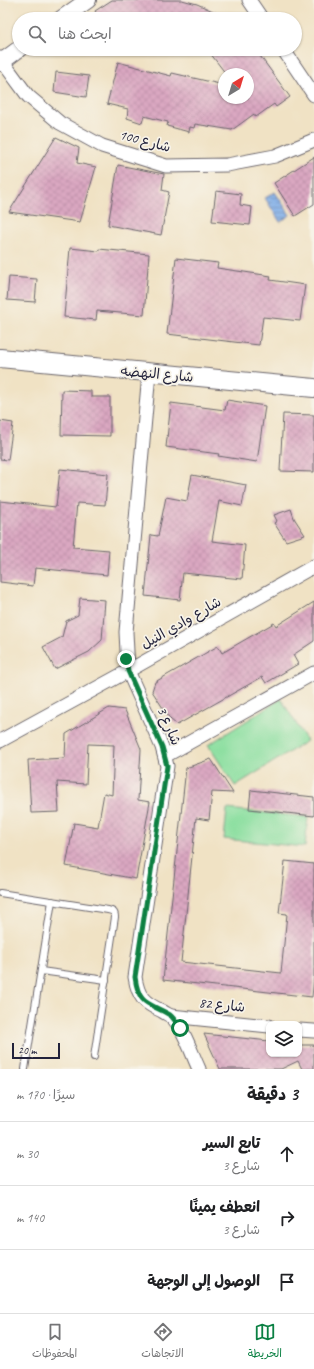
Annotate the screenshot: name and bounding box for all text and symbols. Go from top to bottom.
search box [12,12,302,56]
icon: search [26,23,48,45]
text: ابحث هنا [58,25,112,44]
north arrow [218,68,254,104]
street label: شارع 100 [117,126,173,157]
street label: شارع النهضه [120,362,194,387]
street label: شارع وادي النيل [138,593,225,655]
route end [117,650,135,668]
street label: شارع 3 [152,704,185,748]
street label: شارع 82 [198,994,246,1017]
route start [171,1019,189,1037]
map controls [266,1021,302,1057]
button: layers [266,1021,302,1057]
scale bar [12,1041,60,1060]
text: 20 m [18,1043,37,1057]
text: 3 دقيقة [247,1084,298,1105]
text: سيرًا · 170 m [16,1087,75,1103]
text: تابع السير [203,1134,260,1153]
icon: ahead [276,1143,298,1165]
text: 30 m [16,1146,38,1162]
text: شارع 3 [223,1158,260,1174]
text: انعطف يمينًا [189,1198,260,1217]
icon: right [276,1207,298,1229]
text: 140 m [16,1210,44,1226]
text: شارع 3 [223,1222,260,1238]
icon: arrive [276,1271,298,1293]
text: الوصول إلى الوجهة [147,1272,260,1291]
tab: المحفوظات [32,1321,77,1363]
tab: الاتجاهات [141,1321,184,1363]
tab: الخريطة [248,1321,282,1363]

